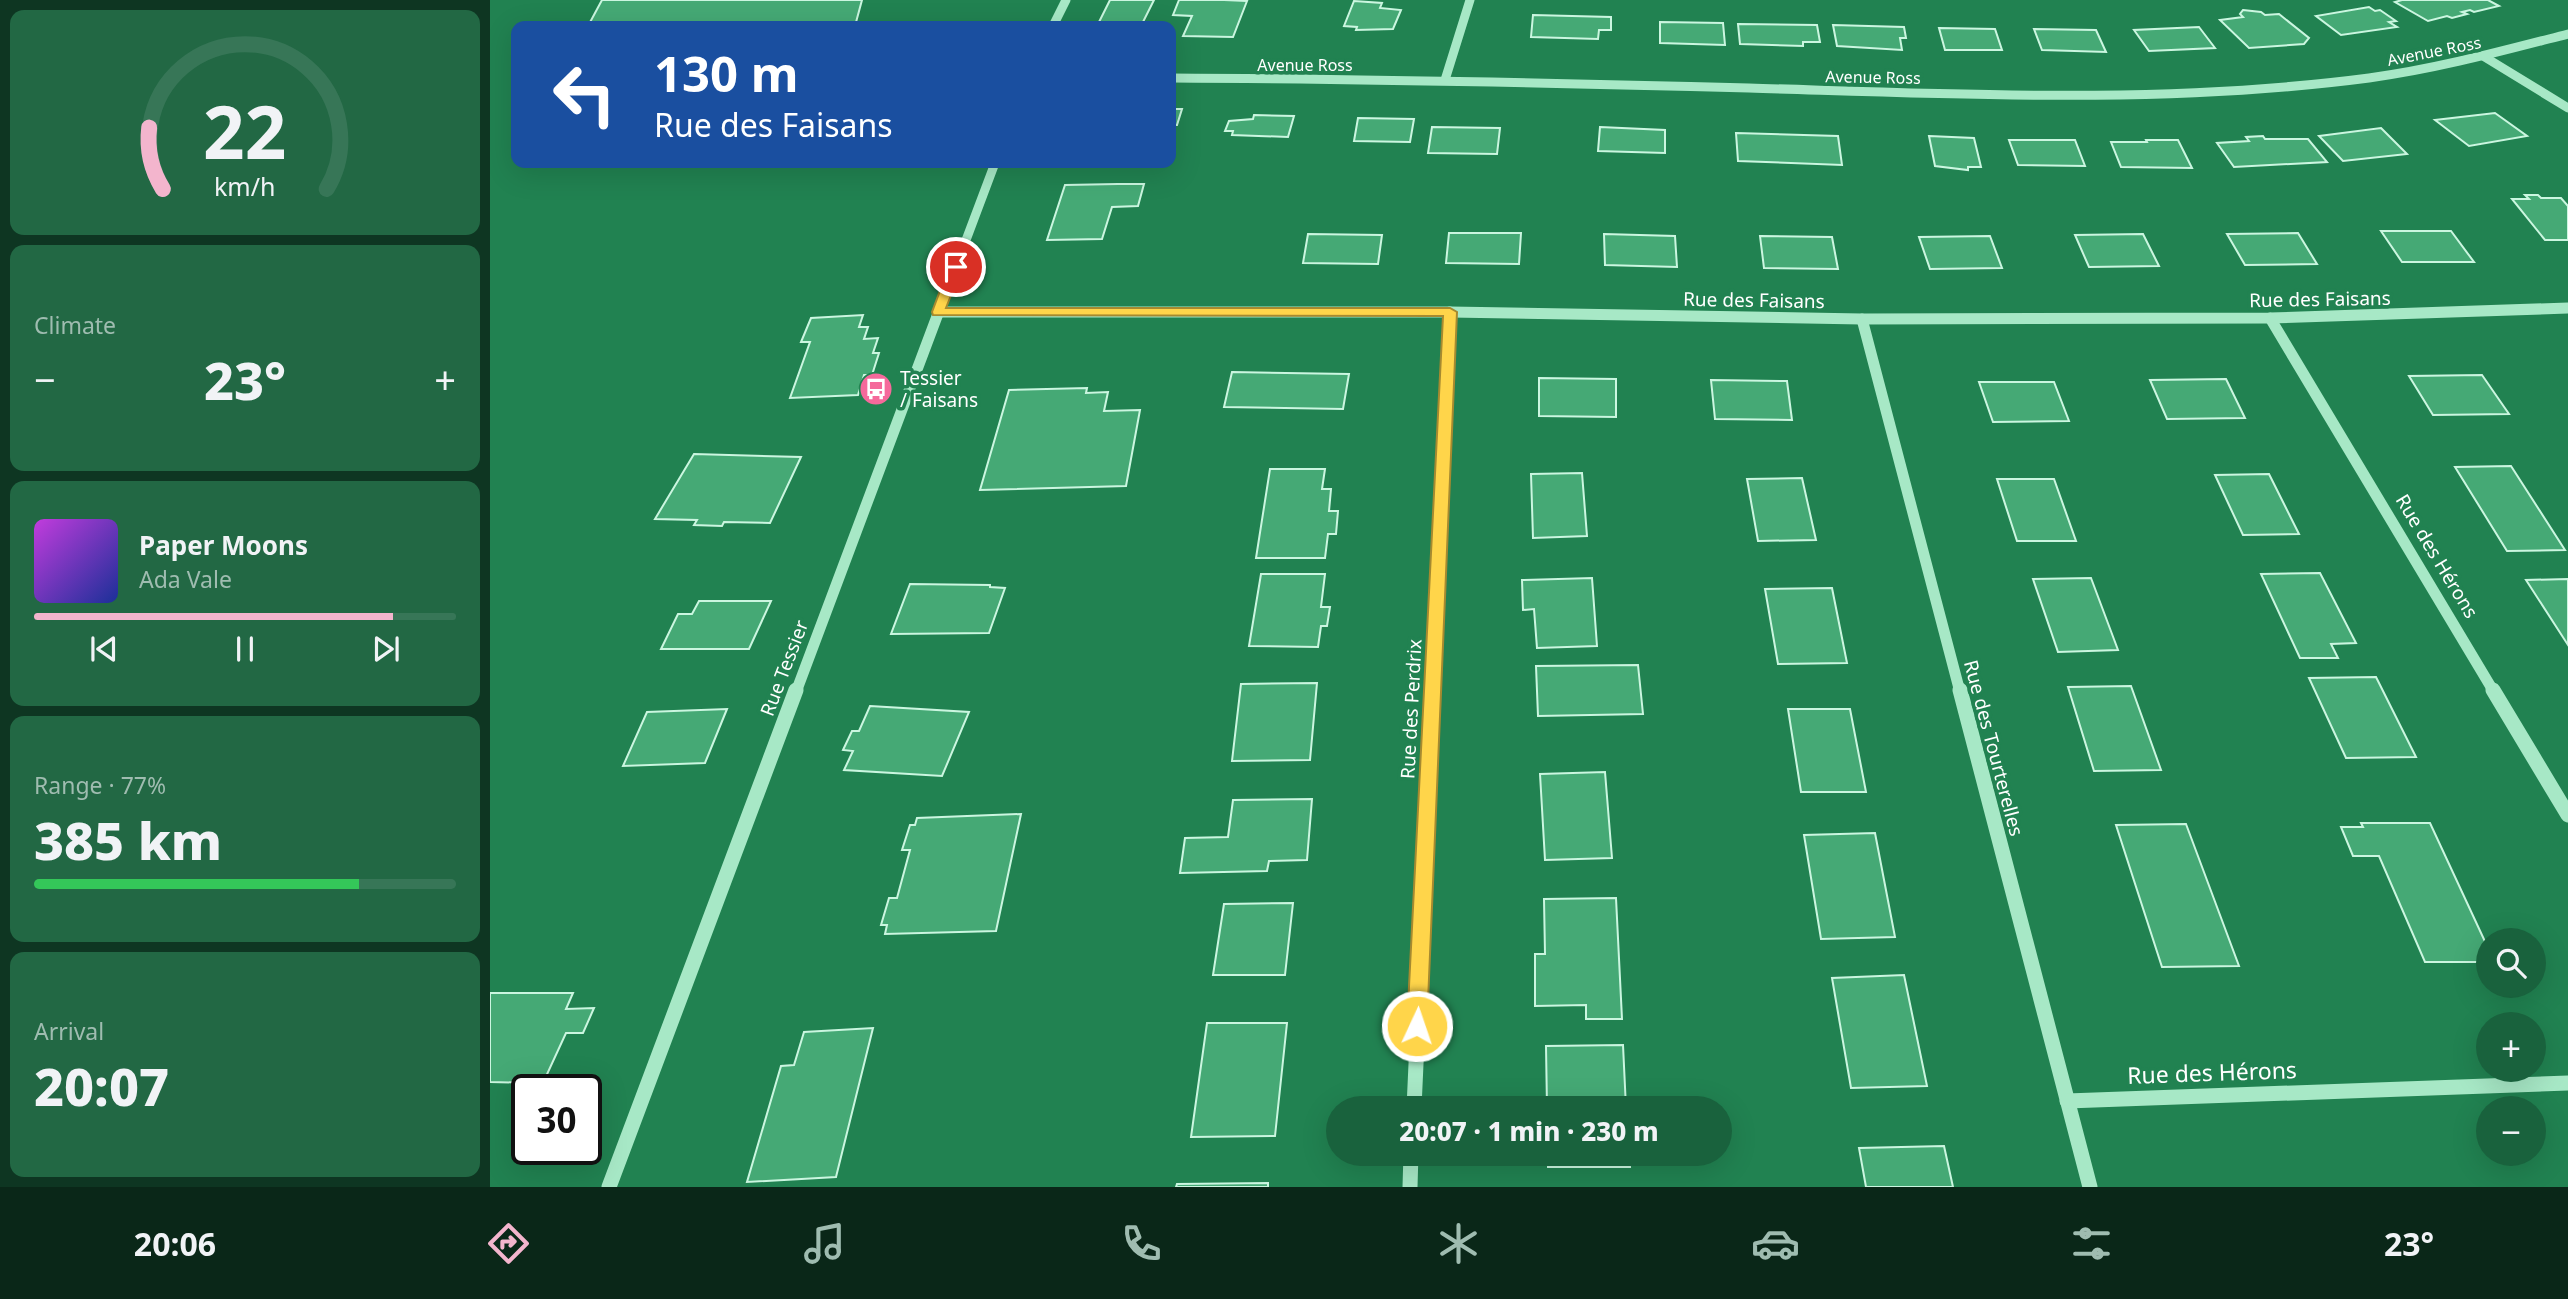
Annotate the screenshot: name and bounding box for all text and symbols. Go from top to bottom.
street label: Avenue Ross [2385,31,2483,71]
text: 130 m [654,40,799,106]
icon: left [539,49,630,140]
street label: Avenue Ross [1257,54,1353,76]
street label: Avenue Ross [1825,65,1921,89]
text: 22 [203,81,287,180]
text: Rue des Faisans [654,103,893,146]
text: km/h [214,169,276,203]
pin [926,237,986,297]
icon: arrive [937,248,975,286]
street label: Rue des Faisans [2249,285,2391,313]
street label: Rue des Faisans [1683,286,1825,314]
text: Climate [34,309,116,341]
text: 23° [204,344,286,415]
text: − [34,353,56,405]
text: + [434,353,456,405]
place label: Tessier / Faisans [900,365,978,413]
bus stop icon: Tessier / Faisans [857,370,895,408]
street label: Rue des Hérons [2390,489,2484,623]
text: Paper Moons [139,527,308,563]
text: Ada Vale [139,563,232,595]
street label: Rue Tessier [754,616,814,720]
icon: previous [85,630,123,668]
icon: pause [226,630,264,668]
icon: next [367,630,405,668]
street label: Rue des Perdrix [1394,639,1428,779]
street label: Rue des Tourterelles [1958,657,2030,839]
text: Range · 77% [34,769,166,801]
text: 385 km [34,804,222,875]
map controls [2476,928,2546,1166]
button: search [2476,928,2546,998]
position arrow [1380,989,1454,1063]
button: + [2476,1012,2546,1082]
text: Arrival [34,1015,104,1047]
text: 20:07 [34,1050,169,1121]
street label: Rue des Hérons [2127,1053,2297,1091]
speed limit sign: 30 [511,1074,602,1165]
button: − [2476,1096,2546,1166]
text: 20:07 · 1 min · 230 m [1399,1113,1659,1149]
icon: directions [484,1219,533,1268]
icon: music [800,1219,849,1268]
icon: phone [1117,1219,1166,1268]
icon: climate [1434,1219,1483,1268]
icon: car [1751,1219,1800,1268]
icon: filters [2067,1219,2116,1268]
text: 20:06 [134,1222,216,1265]
text: 23° [2384,1222,2434,1265]

